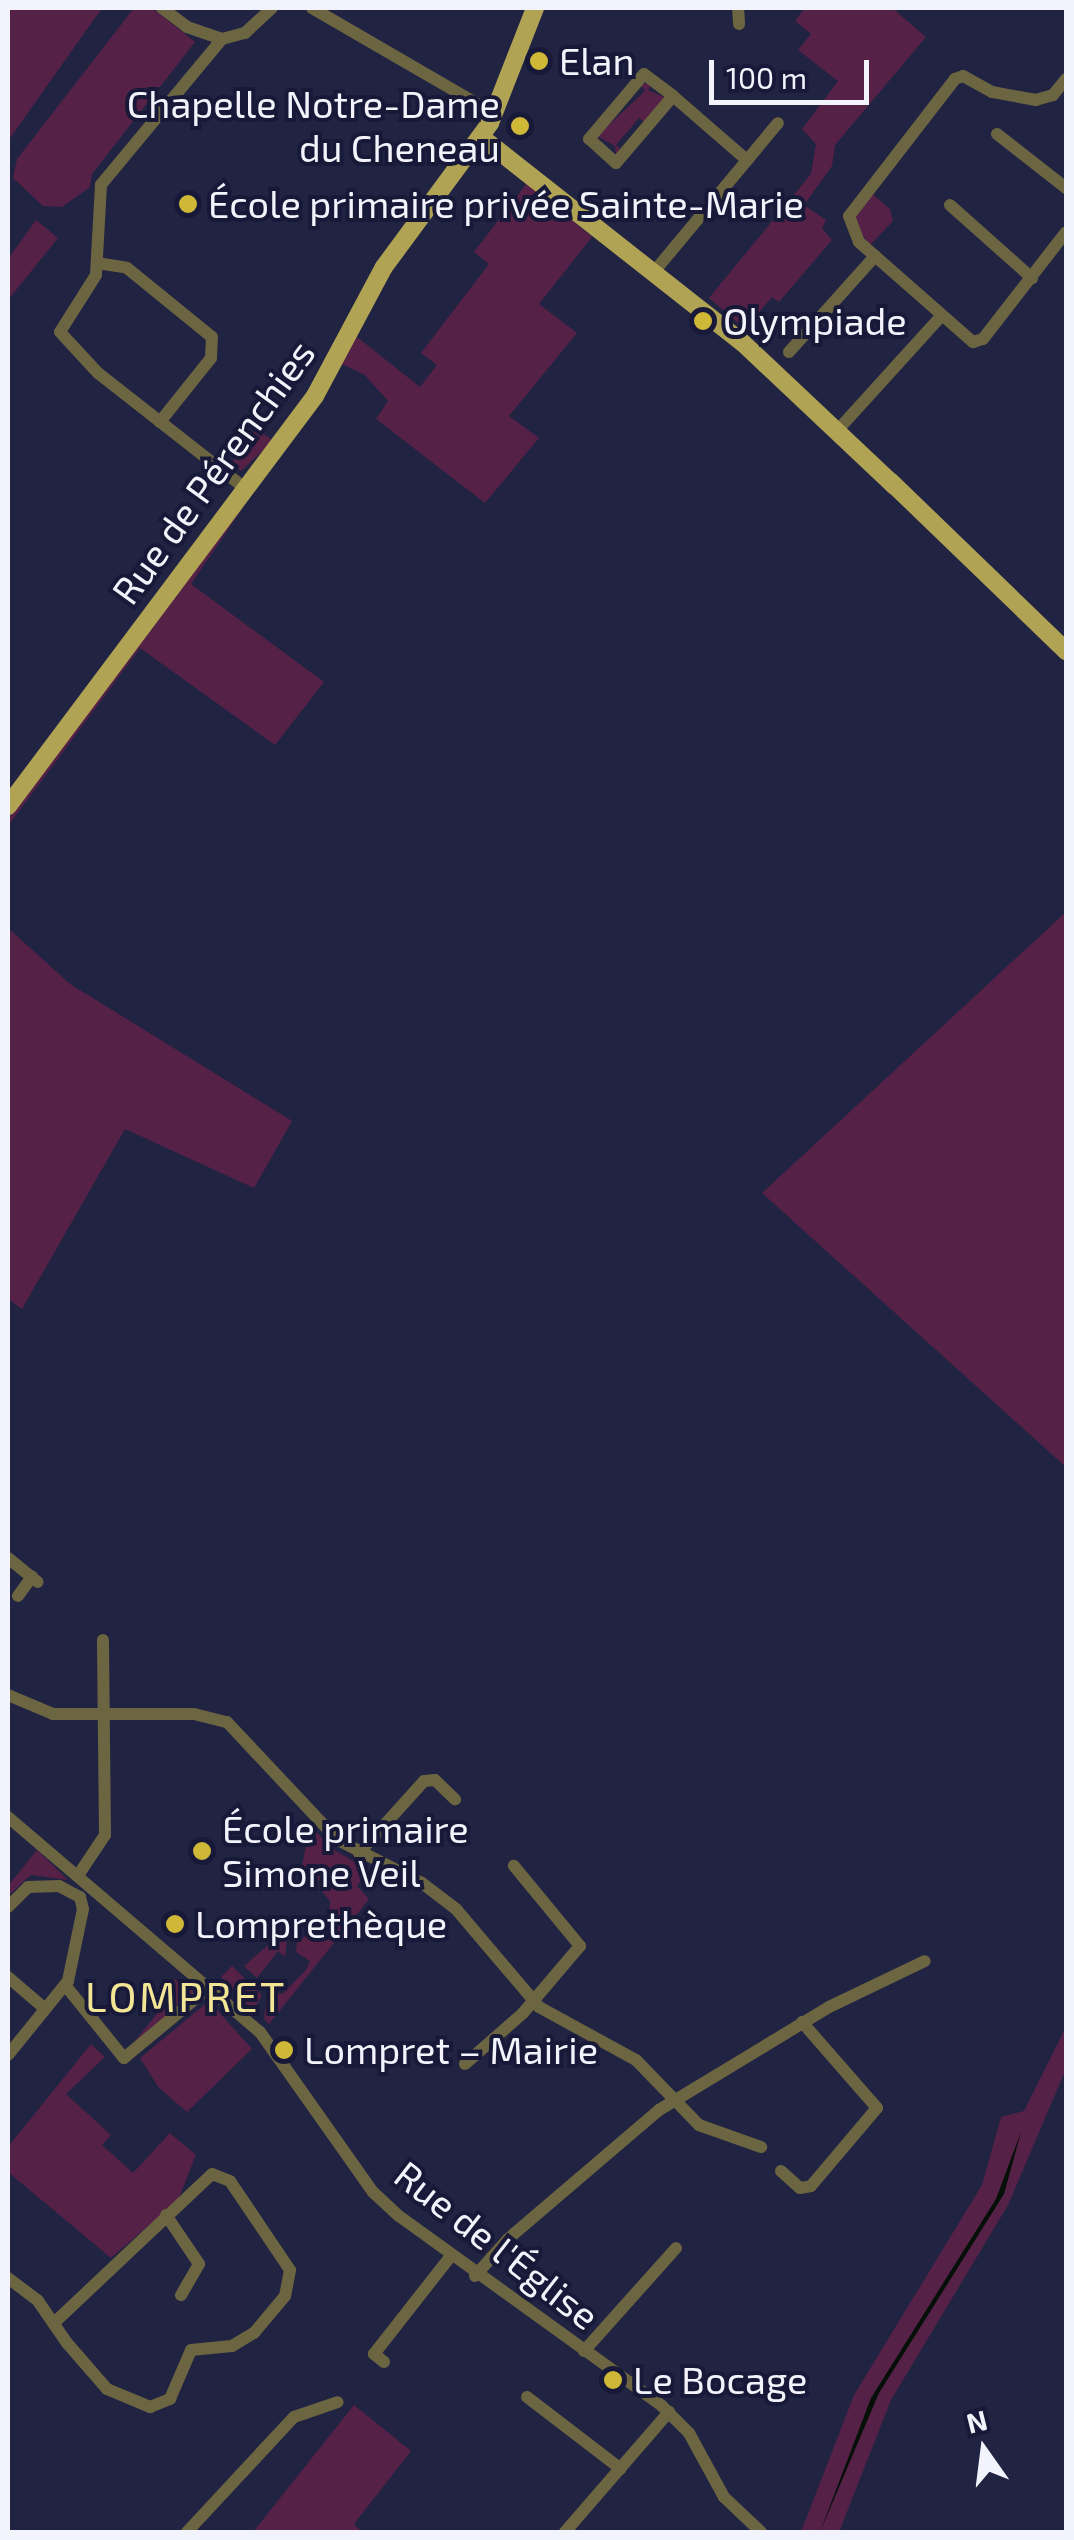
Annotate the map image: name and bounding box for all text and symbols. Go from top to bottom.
place label: Elan [559,38,635,84]
scale bar [714,40,874,102]
marker: Elan [528,50,550,72]
text: 100 m [726,59,807,95]
place label: Chapelle Notre-Dame du Cheneau [127,81,500,170]
marker: Chapelle Notre-Dame du Cheneau [509,115,531,137]
place label: École primaire privée Sainte-Marie [208,181,804,227]
marker: École primaire privée Sainte-Marie [177,193,199,215]
place label: Olympiade [723,298,907,344]
marker: Olympiade [692,310,714,332]
street label: Rue de Pérenchies [102,331,324,613]
place label: École primaire Simone Veil [222,1806,469,1896]
marker: École primaire Simone Veil [191,1840,213,1862]
place label: Lomprethèque [195,1901,447,1947]
marker: Lomprethèque [164,1913,186,1935]
district label: LOMPRET [85,1970,287,2020]
place label: Lompret – Mairie [304,2027,598,2073]
marker: Lompret – Mairie [273,2039,295,2061]
street label: Rue de l'Église [386,2151,608,2339]
place label: Le Bocage [633,2357,807,2403]
marker: Le Bocage [602,2369,624,2391]
north arrow [934,2400,1034,2500]
text: N [963,2402,991,2440]

